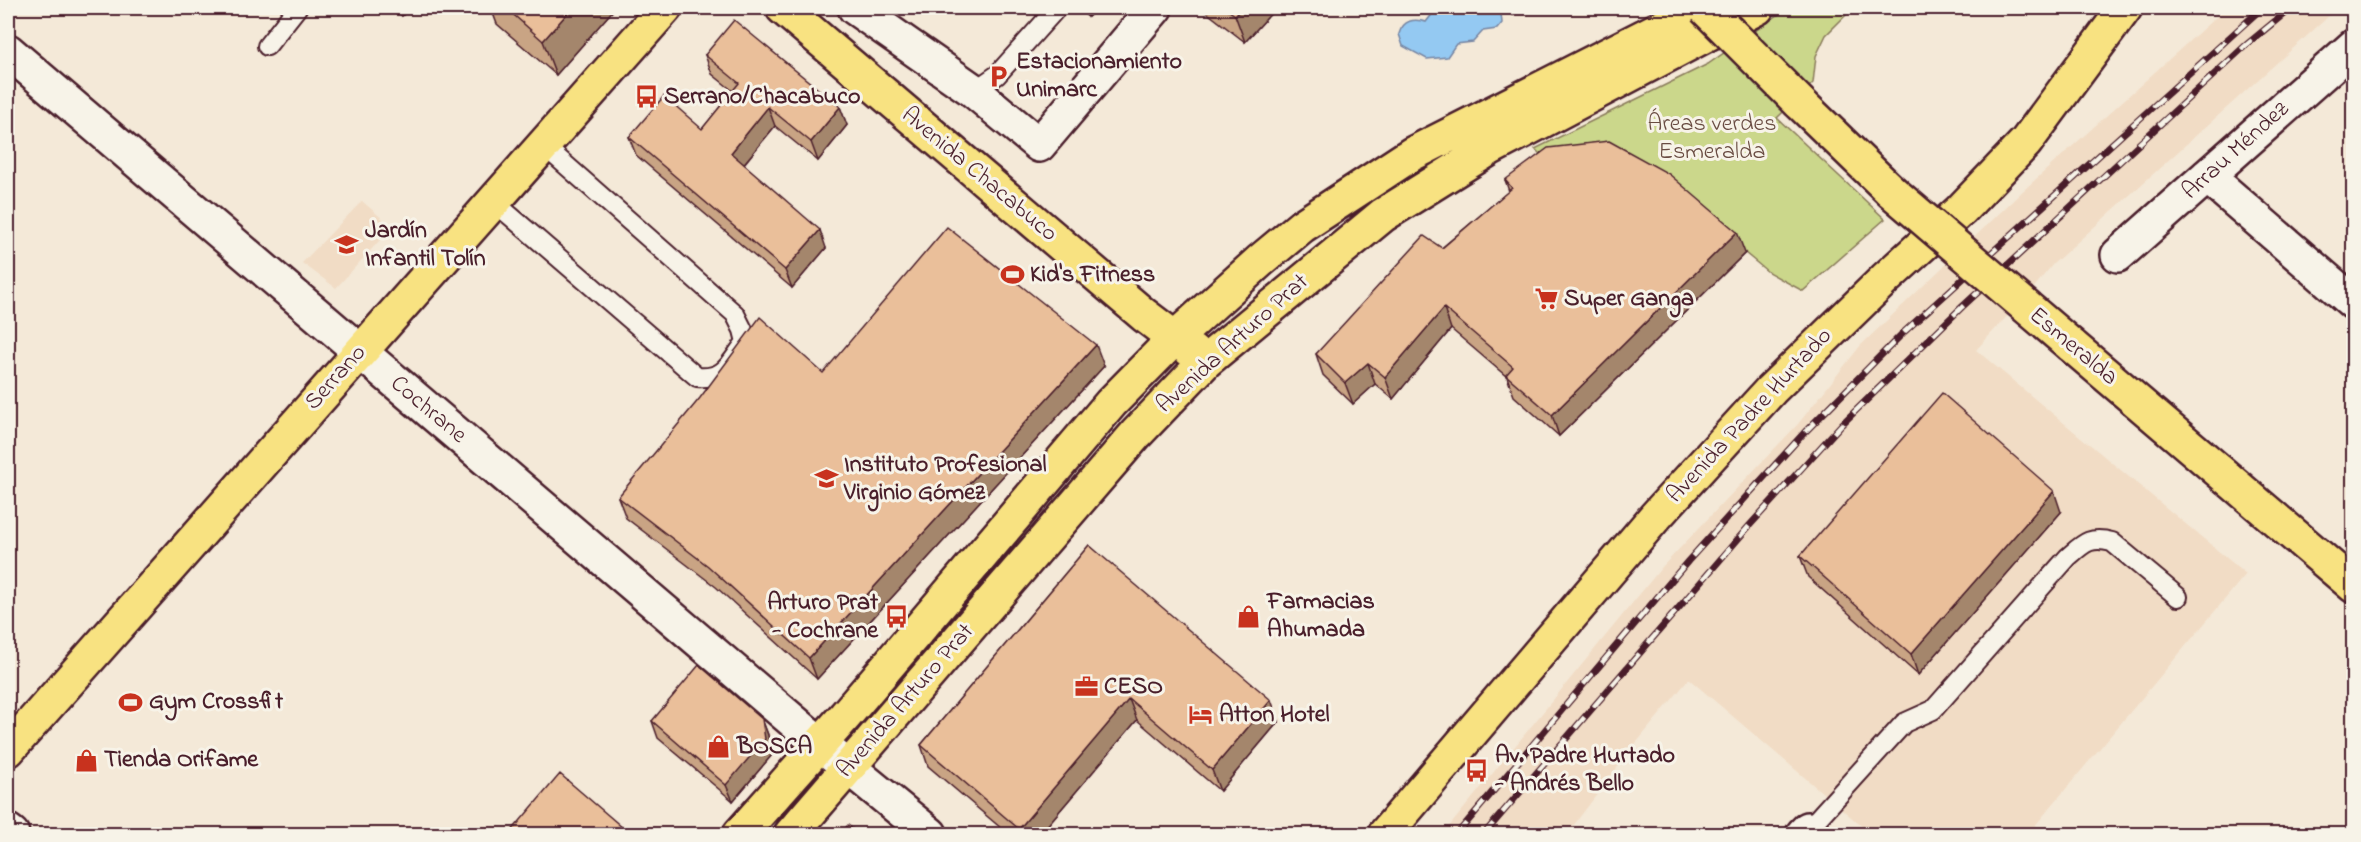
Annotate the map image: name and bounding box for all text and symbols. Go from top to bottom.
place label: Estacionamiento Unimarc [1016,45,1182,108]
parking icon: Estacionamiento Unimarc [985,63,1011,89]
place label: Serrano/Chacabuco [664,80,860,115]
bus stop icon: Serrano/Chacabuco [633,84,659,110]
street label: Arrau Méndez [2175,93,2298,209]
street label: Avenida Chacabuco [893,99,1065,251]
park label: Áreas verdes Esmeralda [1648,107,1776,170]
place label: Jardín Infantil Tolín [365,214,486,277]
school or university icon: Jardín Infantil Tolín [334,232,360,258]
place label: Kid's Fitness [1030,258,1155,293]
sports icon: Kid's Fitness [999,262,1025,288]
street label: Avenida Arturo Prat [1149,266,1317,422]
place label: Super Ganga [1564,282,1694,318]
supermarket icon: Super Ganga [1533,286,1559,312]
street label: Esmeralda [2021,299,2125,395]
street label: Avenida Padre Hurtado [1659,320,1841,512]
street label: Serrano [297,337,375,419]
street label: Cochrane [382,367,474,453]
place label: Instituto Profesional Virginio Gómez [843,448,1046,512]
school or university icon: Instituto Profesional Virginio Gómez [813,466,839,492]
place label: Farmacias Ahumada [1266,585,1375,648]
place label: Arturo Prat - Cochrane [767,586,879,649]
shop icon: Farmacias Ahumada [1236,603,1262,629]
bus stop icon: Arturo Prat - Cochrane [883,604,909,630]
street label: Avenida Arturo Prat [829,616,983,786]
place label: CESO [1104,670,1163,705]
office icon: CESO [1073,674,1099,700]
place label: Gym Crossfit [149,685,284,721]
sports icon: Gym Crossfit [118,689,144,715]
place label: Atton Hotel [1219,698,1330,733]
hotel icon: Atton Hotel [1188,702,1214,728]
place label: BOSCA [736,730,813,765]
shop icon: BOSCA [706,734,732,760]
place label: Av. Padre Hurtado - Andrés Bello [1494,739,1675,802]
place label: Tienda Orifame [104,743,259,778]
shop icon: Tienda Orifame [73,747,99,773]
bus stop icon: Av. Padre Hurtado - Andrés Bello [1464,757,1490,783]

